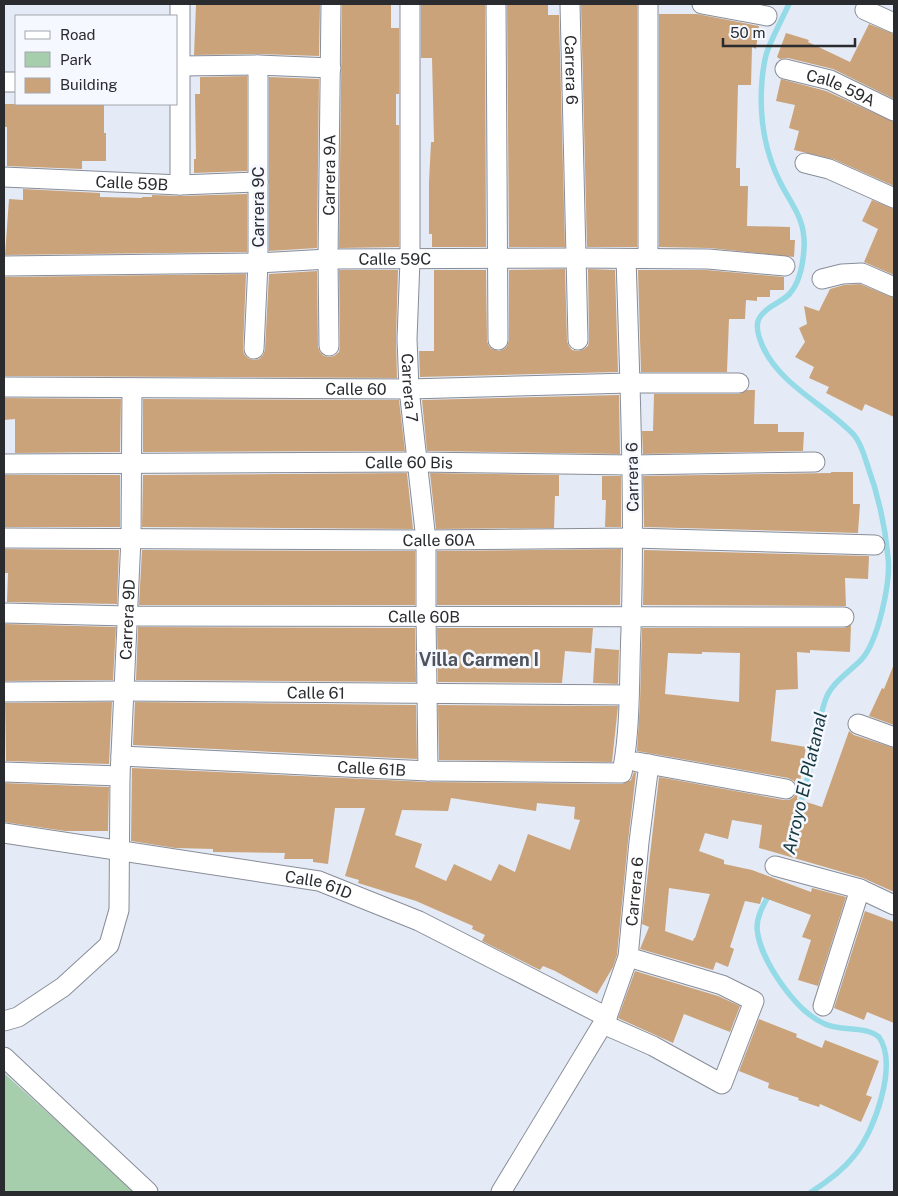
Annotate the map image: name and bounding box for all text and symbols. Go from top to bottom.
legend [15,15,178,105]
scale bar [723,15,856,47]
text: 50 m [730,24,765,41]
text: Road [60,26,96,43]
street label: Carrera 6 [561,35,581,105]
text: Park [60,51,92,68]
street label: Calle 59A [804,66,878,111]
text: Building [60,76,118,93]
street label: Carrera 9A [320,134,339,216]
street label: Carrera 9C [249,167,268,247]
street label: Calle 59B [95,172,169,194]
street label: Calle 59C [358,250,431,269]
street label: Carrera 7 [398,353,422,424]
street label: Calle 60 [325,380,387,399]
street label: Carrera 6 [622,442,643,512]
street label: Calle 60 Bis [365,453,453,473]
street label: Calle 60A [403,531,475,550]
street label: Carrera 9D [116,579,139,660]
street label: Calle 60B [388,607,460,626]
district label: Villa Carmen I [419,649,539,670]
street label: Calle 61 [287,683,345,703]
water label: Arroyo El Platanal [778,710,831,856]
street label: Calle 61B [337,758,407,780]
street label: Carrera 6 [622,856,648,927]
street label: Calle 61D [284,867,355,903]

